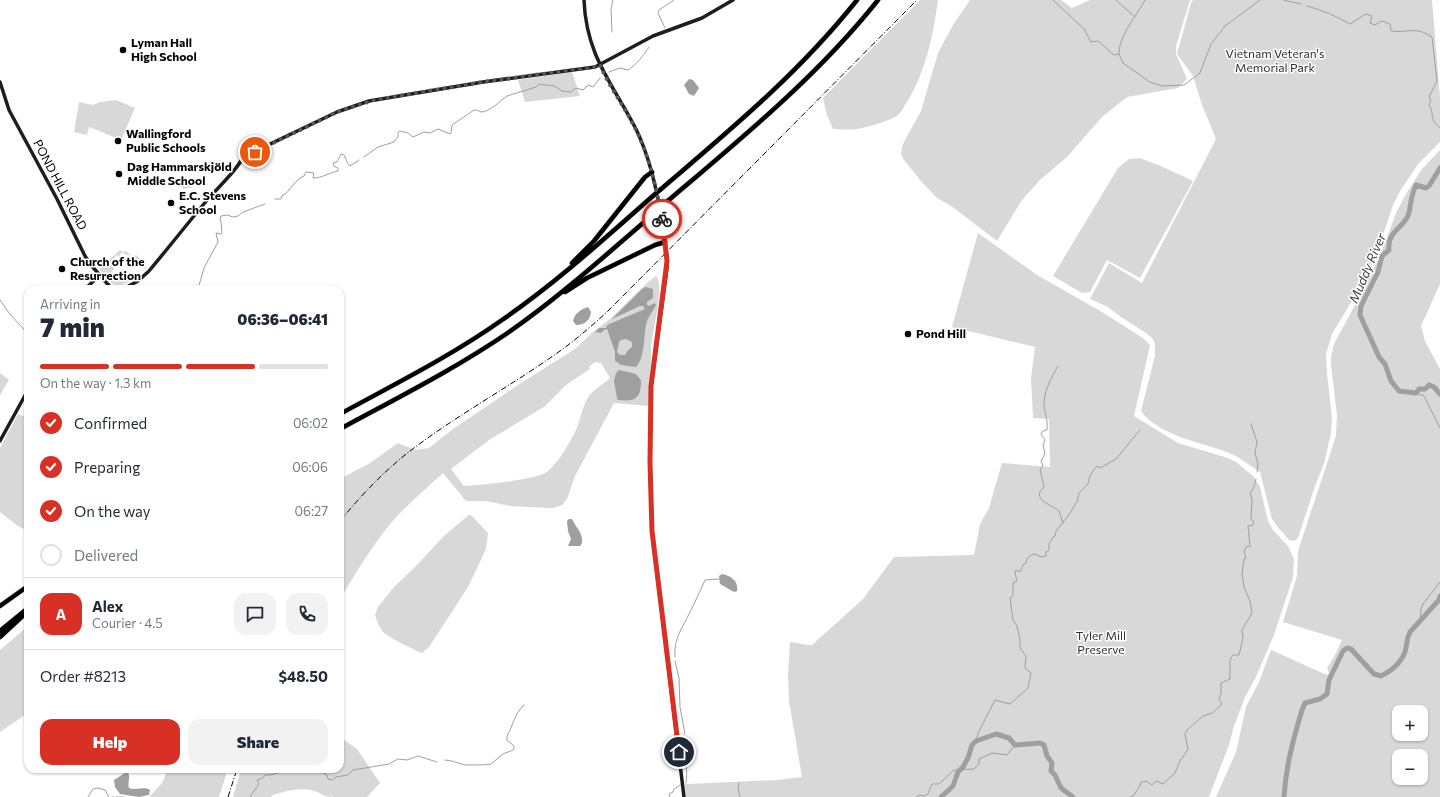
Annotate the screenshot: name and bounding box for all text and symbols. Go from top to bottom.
place label: Lyman Hall High School [131,35,197,63]
marker: Lyman Hall High School [118,45,128,55]
park label: Vietnam Veteran's Memorial Park [1226,46,1324,74]
place label: Wallingford Public Schools [126,126,206,154]
pin [238,135,272,169]
marker: Wallingford Public Schools [113,136,123,146]
street label: POND HILL ROAD [31,137,91,232]
icon: bag [244,141,266,163]
place label: Dag Hammarskjöld Middle School [127,159,232,187]
marker: Dag Hammarskjöld Middle School [114,169,124,179]
place label: E.C. Stevens School [179,188,246,216]
marker: E.C. Stevens School [166,198,176,208]
courier [642,199,682,239]
icon: bike [651,208,673,230]
water label: Muddy River [1345,230,1389,305]
place label: Church of the Resurrection [70,254,144,282]
marker: Church of the Resurrection [57,264,67,274]
text: Arriving in [40,296,100,312]
text: 06:36–06:41 [237,310,328,328]
text: 7 min [40,311,105,342]
place label: Pond Hill [916,326,966,340]
marker: Pond Hill [903,329,913,339]
text: On the way · 1.3 km [40,375,151,391]
icon: check [40,412,62,434]
text: Confirmed [74,414,147,432]
text: 06:02 [293,415,328,431]
icon: check [40,456,62,478]
text: Preparing [74,458,140,476]
text: 06:06 [292,459,328,475]
icon: check [40,500,62,522]
text: On the way [74,502,151,520]
text: 06:27 [295,503,328,519]
text: Delivered [74,546,138,564]
button: chat [234,593,276,635]
button: phone [286,593,328,635]
text: Alex [92,597,123,615]
text: A [56,605,66,623]
text: Courier · 4.5 [92,615,163,631]
park label: Tyler Mill Preserve [1076,628,1126,656]
text: Order #8213 [40,667,126,685]
text: $48.50 [278,667,328,685]
map controls [1392,705,1428,785]
button: + [1392,705,1428,741]
button: Help [40,719,180,765]
button: Share [188,719,328,765]
pin [662,735,696,769]
icon: home [668,741,690,763]
button: − [1392,749,1428,785]

